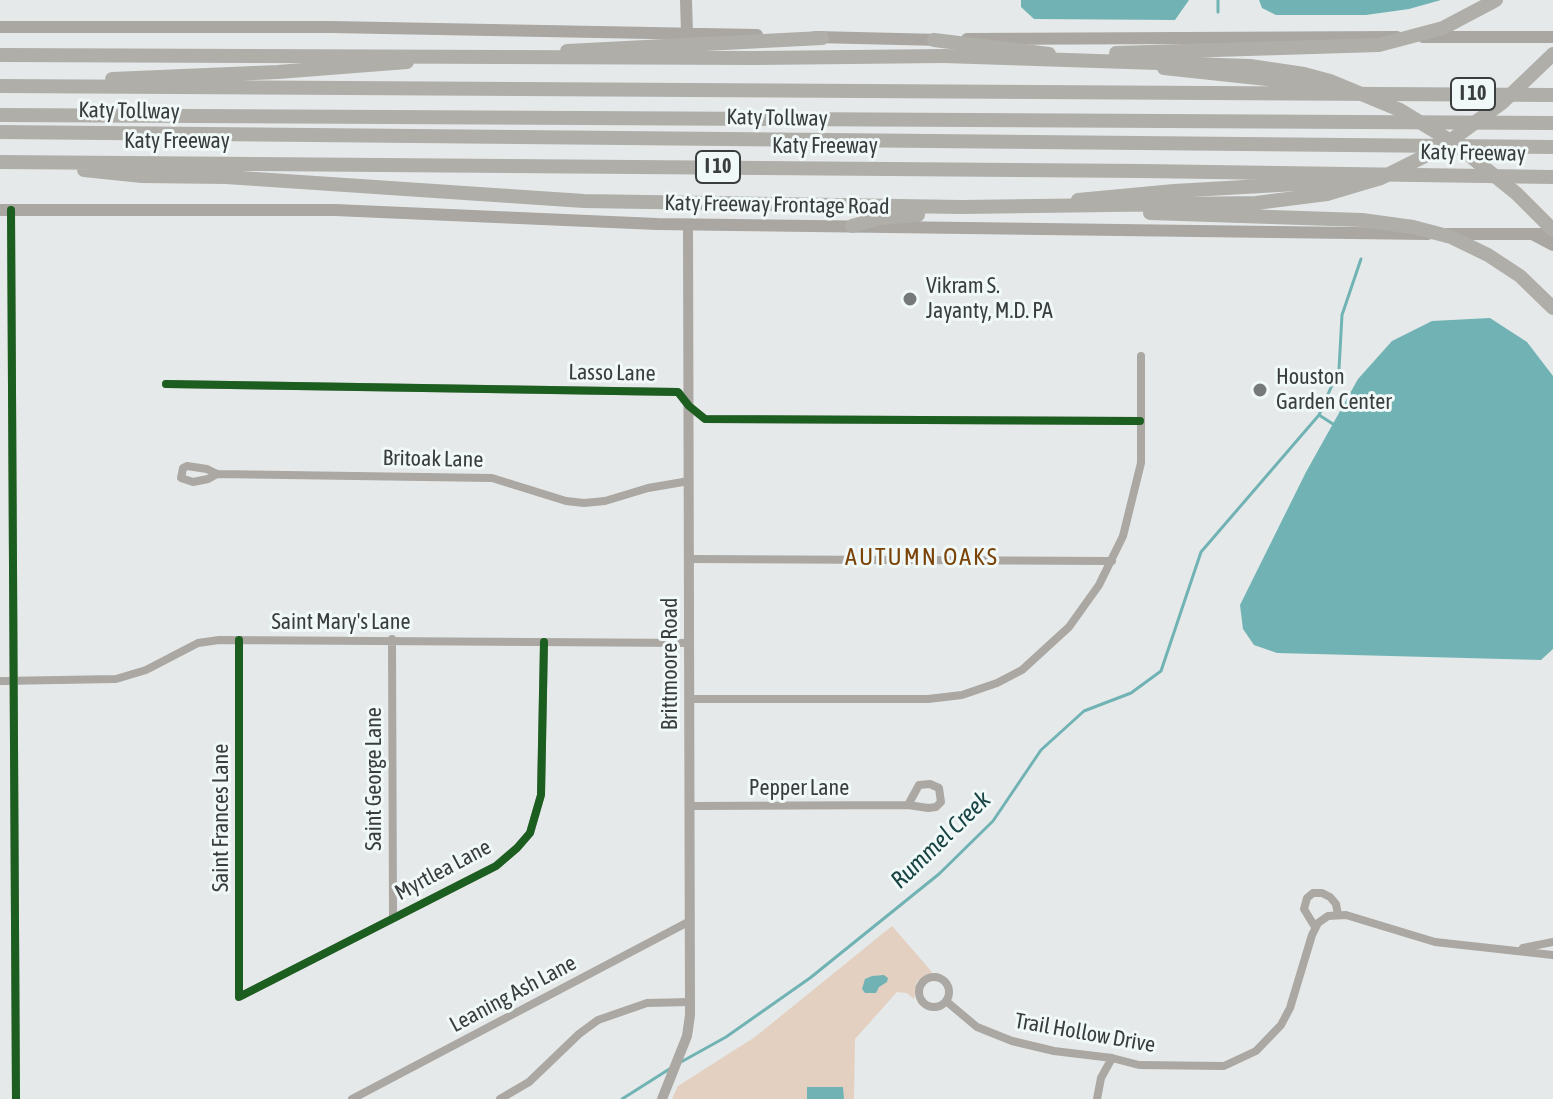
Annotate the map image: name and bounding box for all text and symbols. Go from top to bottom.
road number: I 10 [1451,78,1495,110]
street label: Katy Tollway [78,97,180,125]
street label: Katy Tollway [726,104,828,132]
street label: Katy Freeway [124,128,230,154]
street label: Katy Freeway [772,133,878,159]
street label: Katy Freeway [1420,139,1526,167]
road number: I 10 [696,151,740,183]
street label: Katy Freeway Frontage Road [664,190,890,220]
place label: Vikram S. Jayanty, M.D. PA [926,273,1053,324]
marker: Vikram S. Jayanty, M.D. PA [901,290,919,308]
street label: Lasso Lane [568,359,656,387]
place label: Houston Garden Center [1276,364,1392,416]
marker: Houston Garden Center [1251,381,1269,399]
street label: Britoak Lane [382,445,484,473]
district label: AUTUMN OAKS [845,543,999,571]
street label: Brittmoore Road [657,598,683,730]
street label: Saint Mary's Lane [272,609,410,635]
street label: Saint George Lane [361,707,387,851]
street label: Saint Frances Lane [208,744,234,892]
street label: Pepper Lane [749,775,849,801]
water label: Rummel Creek [885,785,997,895]
street label: Myrtlea Lane [391,834,495,906]
street label: Leaning Ash Lane [445,950,581,1038]
street label: Trail Hollow Drive [1013,1008,1157,1058]

